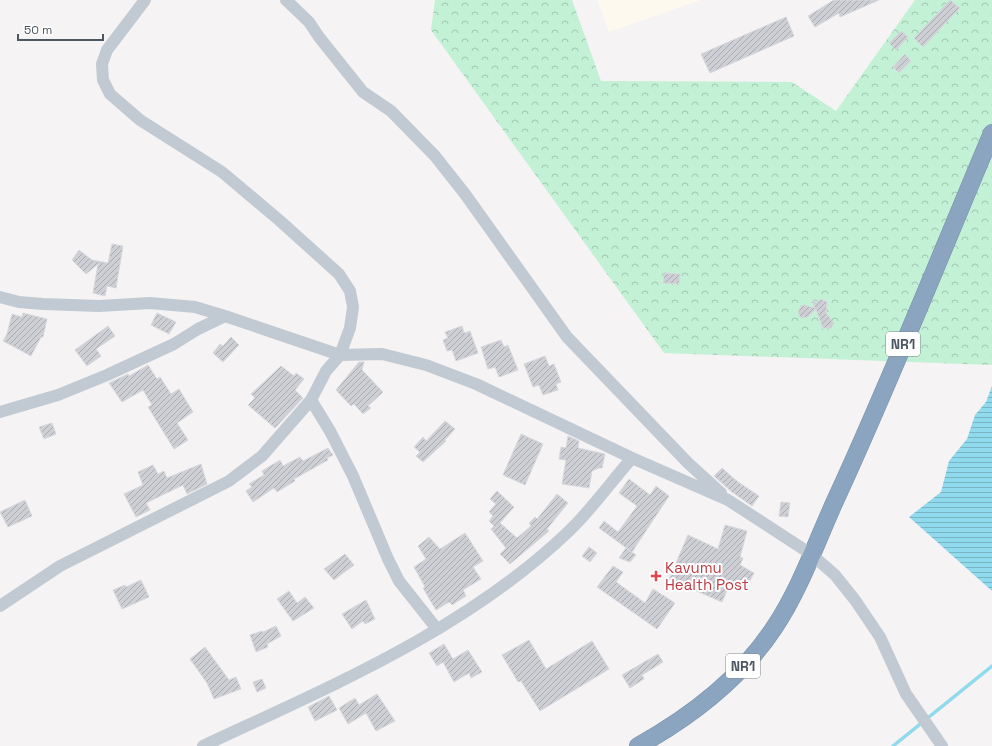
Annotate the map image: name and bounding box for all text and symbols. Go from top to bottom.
scale bar [18,16,103,42]
text: 50 m [24,22,52,38]
road number: NR1 [886,332,920,356]
place label: Kavumu Health Post [665,558,749,594]
marker: Kavumu Health Post [650,570,662,582]
road number: NR1 [726,654,760,678]

